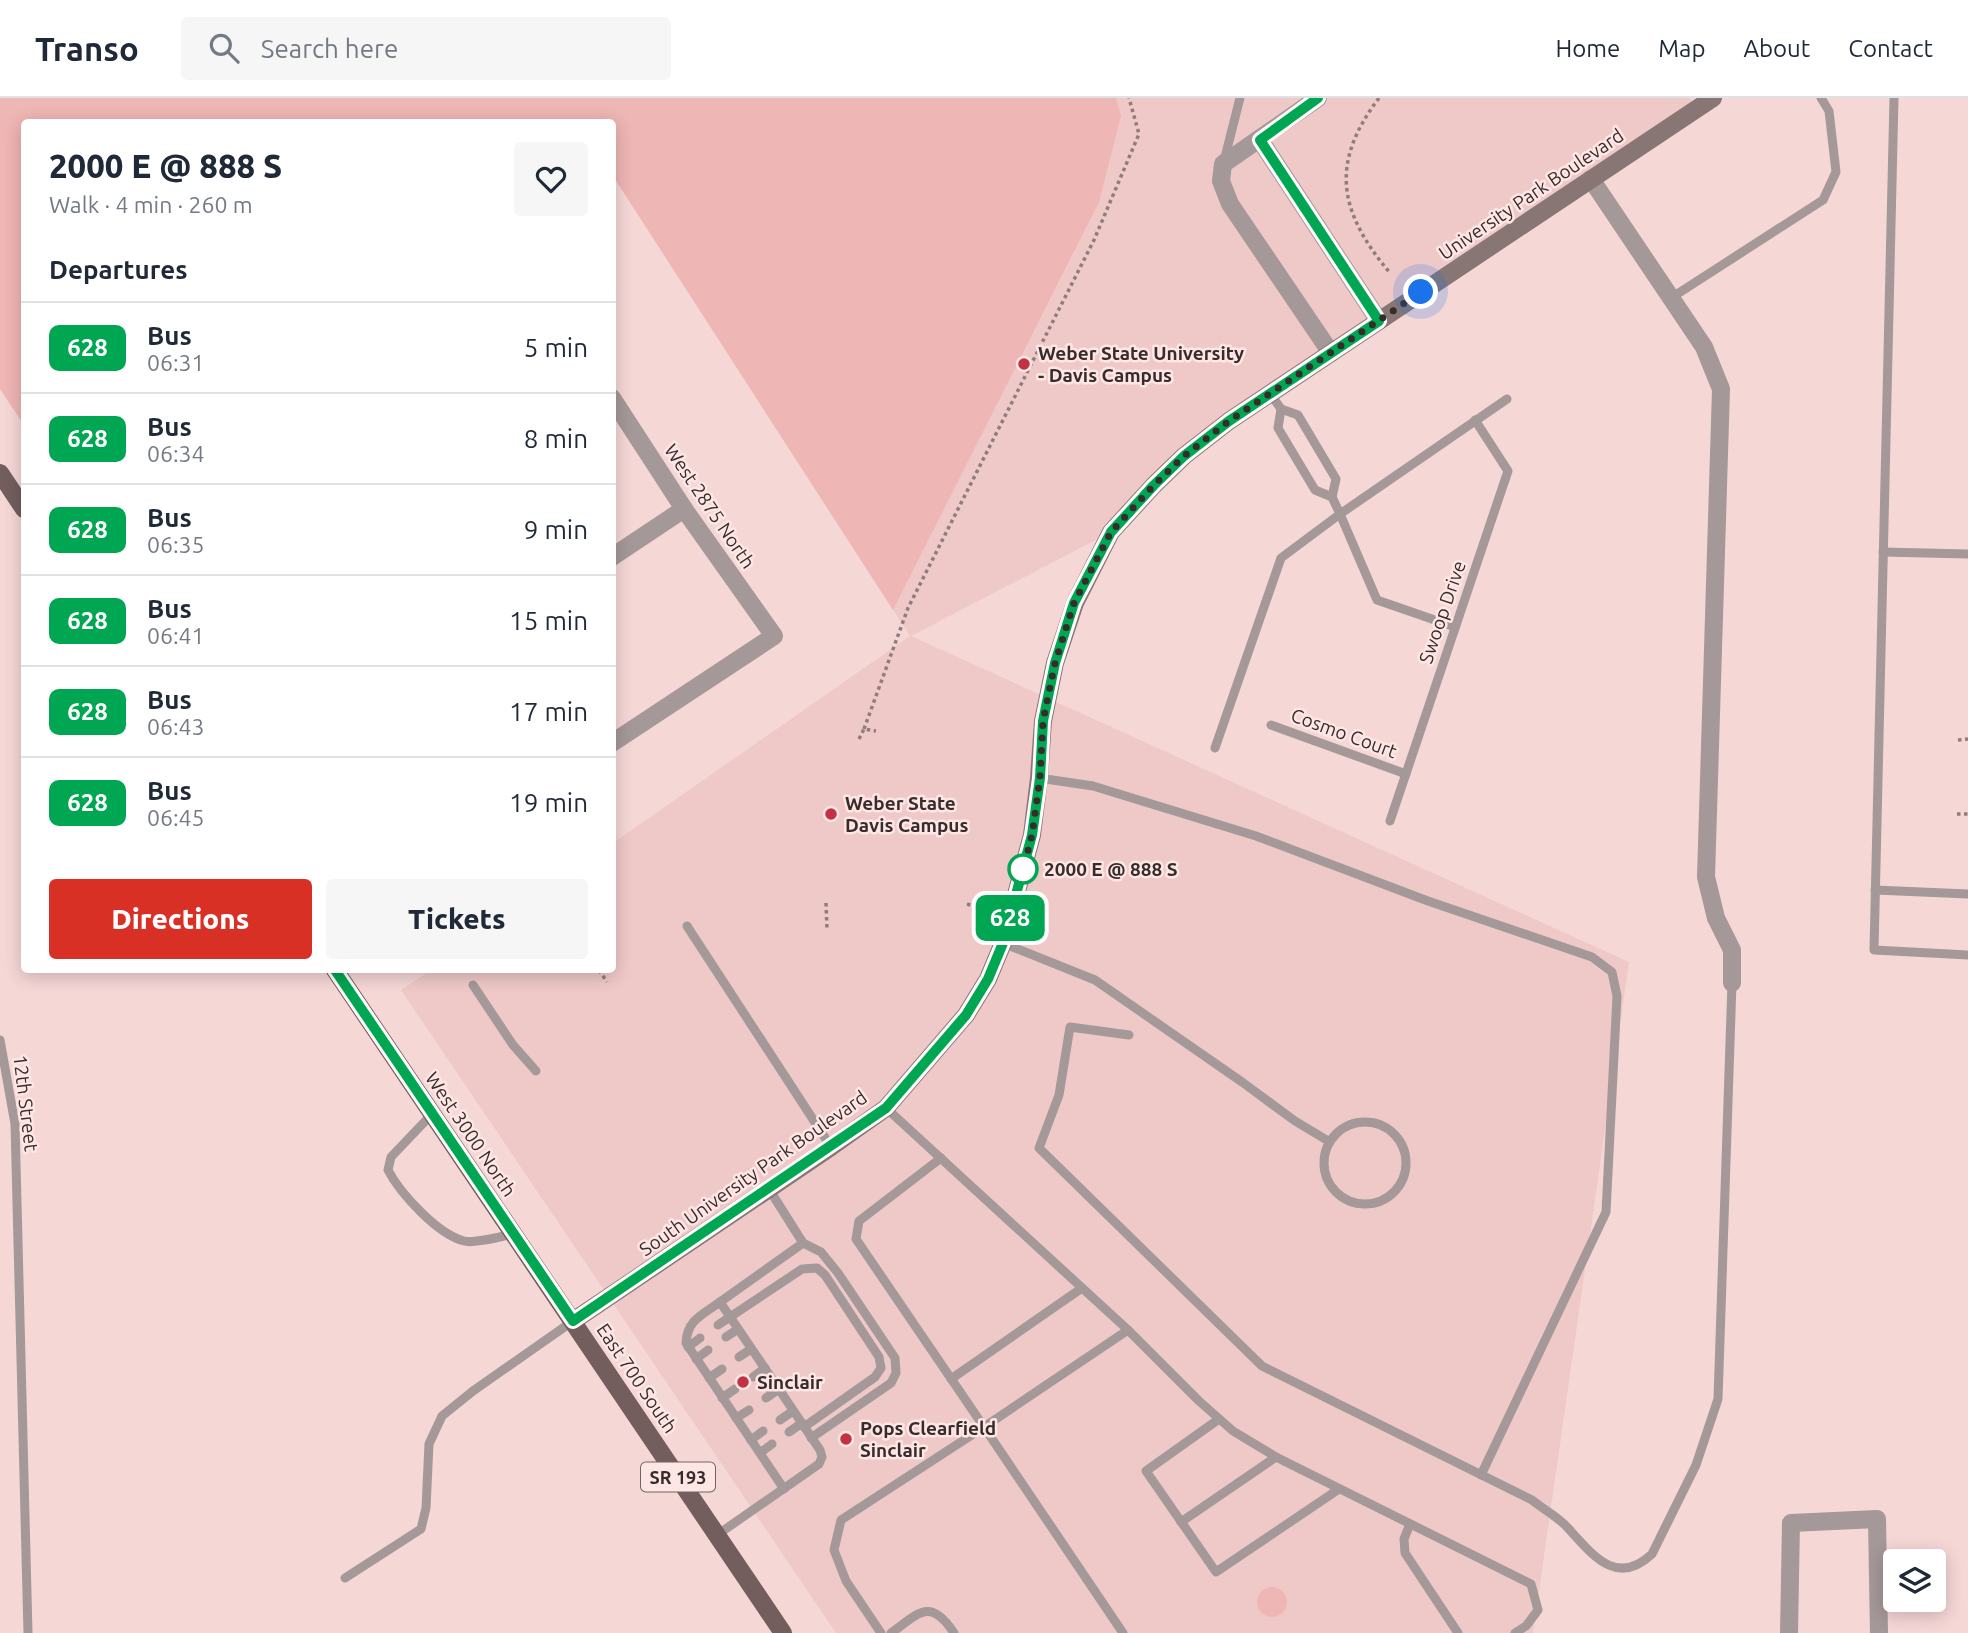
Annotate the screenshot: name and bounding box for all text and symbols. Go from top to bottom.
search box [181,17,671,80]
icon: search [205,29,243,67]
text: Transo [35,30,139,67]
text: Search here [261,34,398,63]
text: Home [1555,35,1620,62]
text: Map [1658,35,1705,62]
text: About [1743,35,1810,62]
text: Contact [1848,35,1933,62]
street label: University Park Boulevard [1434,124,1628,264]
button: heart [514,142,588,216]
text: 2000 E @ 888 S [49,147,282,184]
text: Walk · 4 min · 260 m [49,192,253,217]
text: Departures [49,255,187,284]
your location [1403,274,1438,309]
text: Bus [147,321,192,350]
text: 5 min [524,333,588,362]
text: 628 [67,334,108,361]
place label: Weber State University - Davis Campus [1038,342,1244,386]
text: 06:31 [147,350,205,375]
marker: Weber State University - Davis Campus [1016,356,1032,372]
text: Bus [147,412,192,441]
text: 8 min [524,424,588,453]
text: 628 [67,425,108,452]
street label: West 2875 North [660,440,760,572]
text: 06:34 [147,441,205,466]
text: Bus [147,503,192,532]
text: 9 min [524,515,588,544]
text: 628 [67,516,108,543]
text: 06:35 [147,532,205,557]
street label: Swoop Drive [1414,558,1470,666]
text: Bus [147,594,192,623]
text: 15 min [509,606,588,635]
text: 628 [67,607,108,634]
text: 06:41 [147,623,205,648]
text: Bus [147,685,192,714]
text: 17 min [509,697,588,726]
text: 628 [67,698,108,725]
street label: Cosmo Court [1288,704,1400,763]
text: 06:43 [147,714,205,739]
text: Bus [147,776,192,805]
text: 19 min [509,788,588,817]
text: 628 [67,789,108,816]
place label: Weber State Davis Campus [845,792,968,836]
text: 06:45 [147,805,205,830]
marker: Weber State Davis Campus [823,806,839,822]
marker: 2000 E @ 888 S [1008,854,1038,884]
place label: 2000 E @ 888 S [1044,858,1178,880]
button: Directions [49,879,312,959]
button: Tickets [326,879,588,959]
line badge: 628 [970,895,1050,941]
text: 628 [990,904,1030,931]
street label: 12th Street [9,1053,43,1153]
street label: West 3000 North [421,1068,521,1200]
street label: South University Park Boulevard [635,1086,871,1260]
street label: East 700 South [592,1319,682,1437]
place label: Sinclair [757,1371,823,1393]
marker: Sinclair [735,1374,751,1390]
place label: Pops Clearfield Sinclair [860,1417,996,1461]
marker: Pops Clearfield Sinclair [838,1431,854,1447]
road number: SR 193 [641,1462,715,1492]
map controls [1883,1549,1946,1612]
button: layers [1883,1549,1946,1612]

